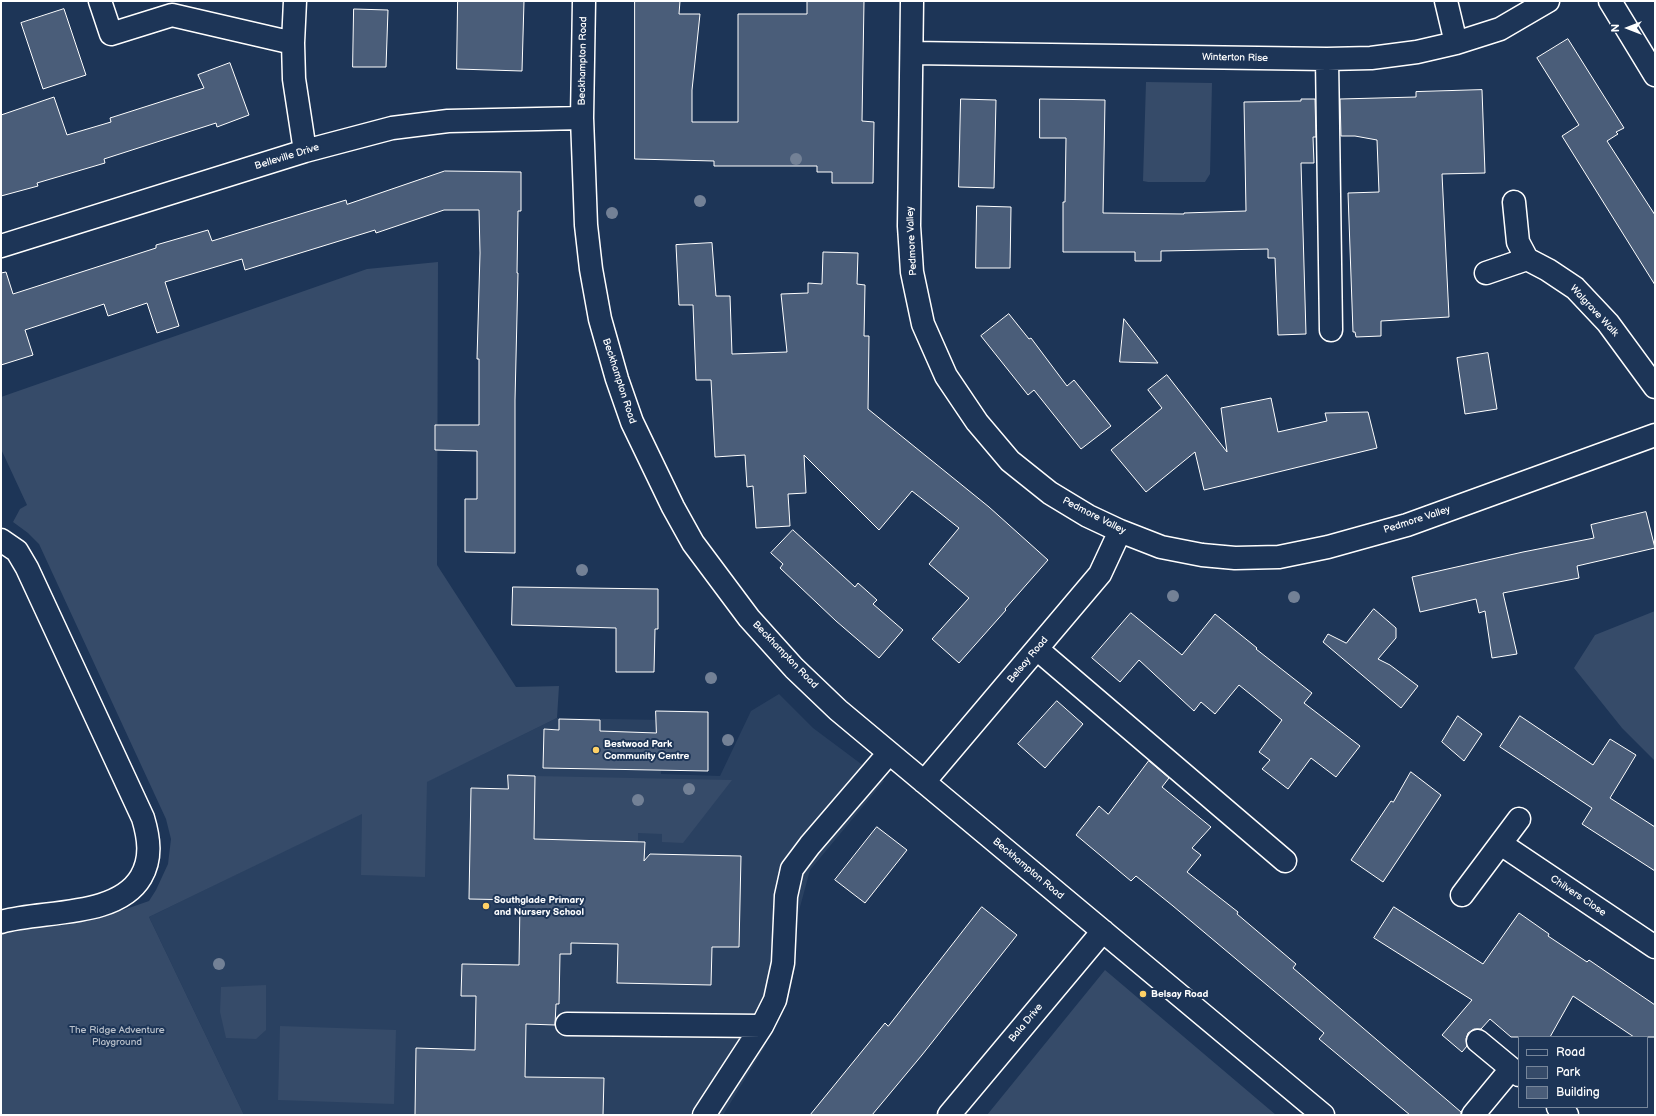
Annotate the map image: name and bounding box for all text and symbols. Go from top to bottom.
north arrow [1608,8,1648,48]
street label: Beckhampton Road [576,16,590,106]
text: N [1609,24,1622,32]
street label: Winterton Rise [1202,51,1268,65]
street label: Belleville Drive [253,142,321,172]
street label: Pedmore Valley [904,206,920,276]
street label: Walgrave Walk [1567,283,1621,339]
street label: Beckhampton Road [600,337,638,425]
street label: Pedmore Valley [1060,495,1128,537]
street label: Pedmore Valley [1382,504,1452,536]
street label: Beckhampton Road [750,619,820,691]
street label: Belsay Road [1005,634,1051,686]
place label: Bestwood Park Community Centre [604,738,689,762]
marker: Bestwood Park Community Centre [591,745,601,755]
street label: Beckhampton Road [990,836,1066,902]
street label: Chilvers Close [1548,873,1608,919]
place label: Southglade Primary and Nursery School [494,894,584,918]
marker: Southglade Primary and Nursery School [481,901,491,911]
place label: Belsay Road [1151,988,1208,1000]
marker: Belsay Road [1138,989,1148,999]
street label: Bala Drive [1006,1001,1046,1045]
park label: The Ridge Adventure Playground [69,1024,165,1048]
legend [1518,1036,1648,1108]
text: Road [1556,1045,1585,1060]
text: Park [1556,1065,1580,1080]
text: Building [1556,1085,1600,1100]

